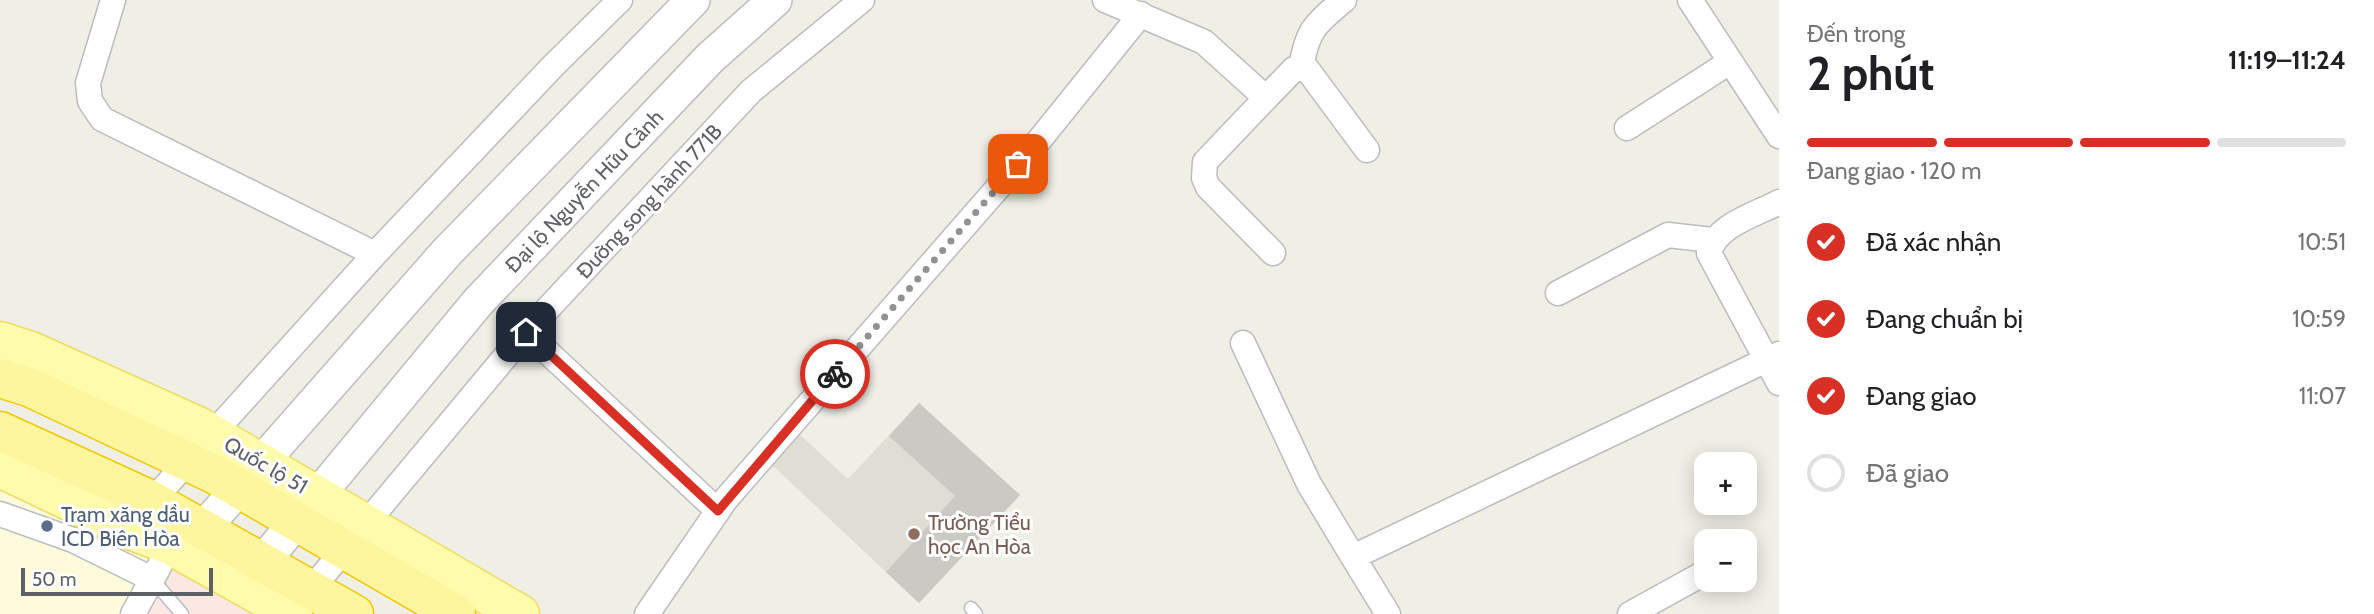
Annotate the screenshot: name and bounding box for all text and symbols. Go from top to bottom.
text: Đến trong [1807,20,1905,48]
text: 11:19–11:24 [2228,44,2346,76]
text: 2 phút [1807,46,1934,102]
street label: Đại lộ Nguyễn Hữu Cảnh [500,104,668,278]
street label: Đường song hành 771B [571,119,727,283]
pin [988,134,1048,194]
icon: bag [999,145,1037,183]
text: Đang giao · 120 m [1807,157,1982,185]
icon: check [1807,223,1845,261]
text: Đã xác nhận [1866,226,2001,258]
text: 10:51 [2298,228,2346,256]
icon: check [1807,300,1845,338]
pin [496,302,556,362]
text: Đang chuẩn bị [1866,303,2023,335]
text: 10:59 [2292,305,2346,333]
icon: home [507,313,545,351]
courier [800,339,870,409]
icon: bike [816,355,854,393]
icon: check [1807,377,1845,415]
text: Đang giao [1866,380,1977,412]
text: 11:07 [2299,382,2346,410]
street label: Quốc lộ 51 [220,431,312,499]
map controls [1694,452,1757,592]
button: + [1694,452,1757,515]
text: Đã giao [1866,457,1949,489]
place label: Trạm xăng dầu ICD Biên Hòa [61,502,190,551]
place label: Trường Tiểu học An Hòa [928,510,1031,559]
marker: Trạm xăng dầu ICD Biên Hòa [39,518,55,534]
marker: Trường Tiểu học An Hòa [906,526,922,542]
button: − [1694,529,1757,592]
scale bar [21,565,214,597]
text: 50 m [32,568,76,591]

